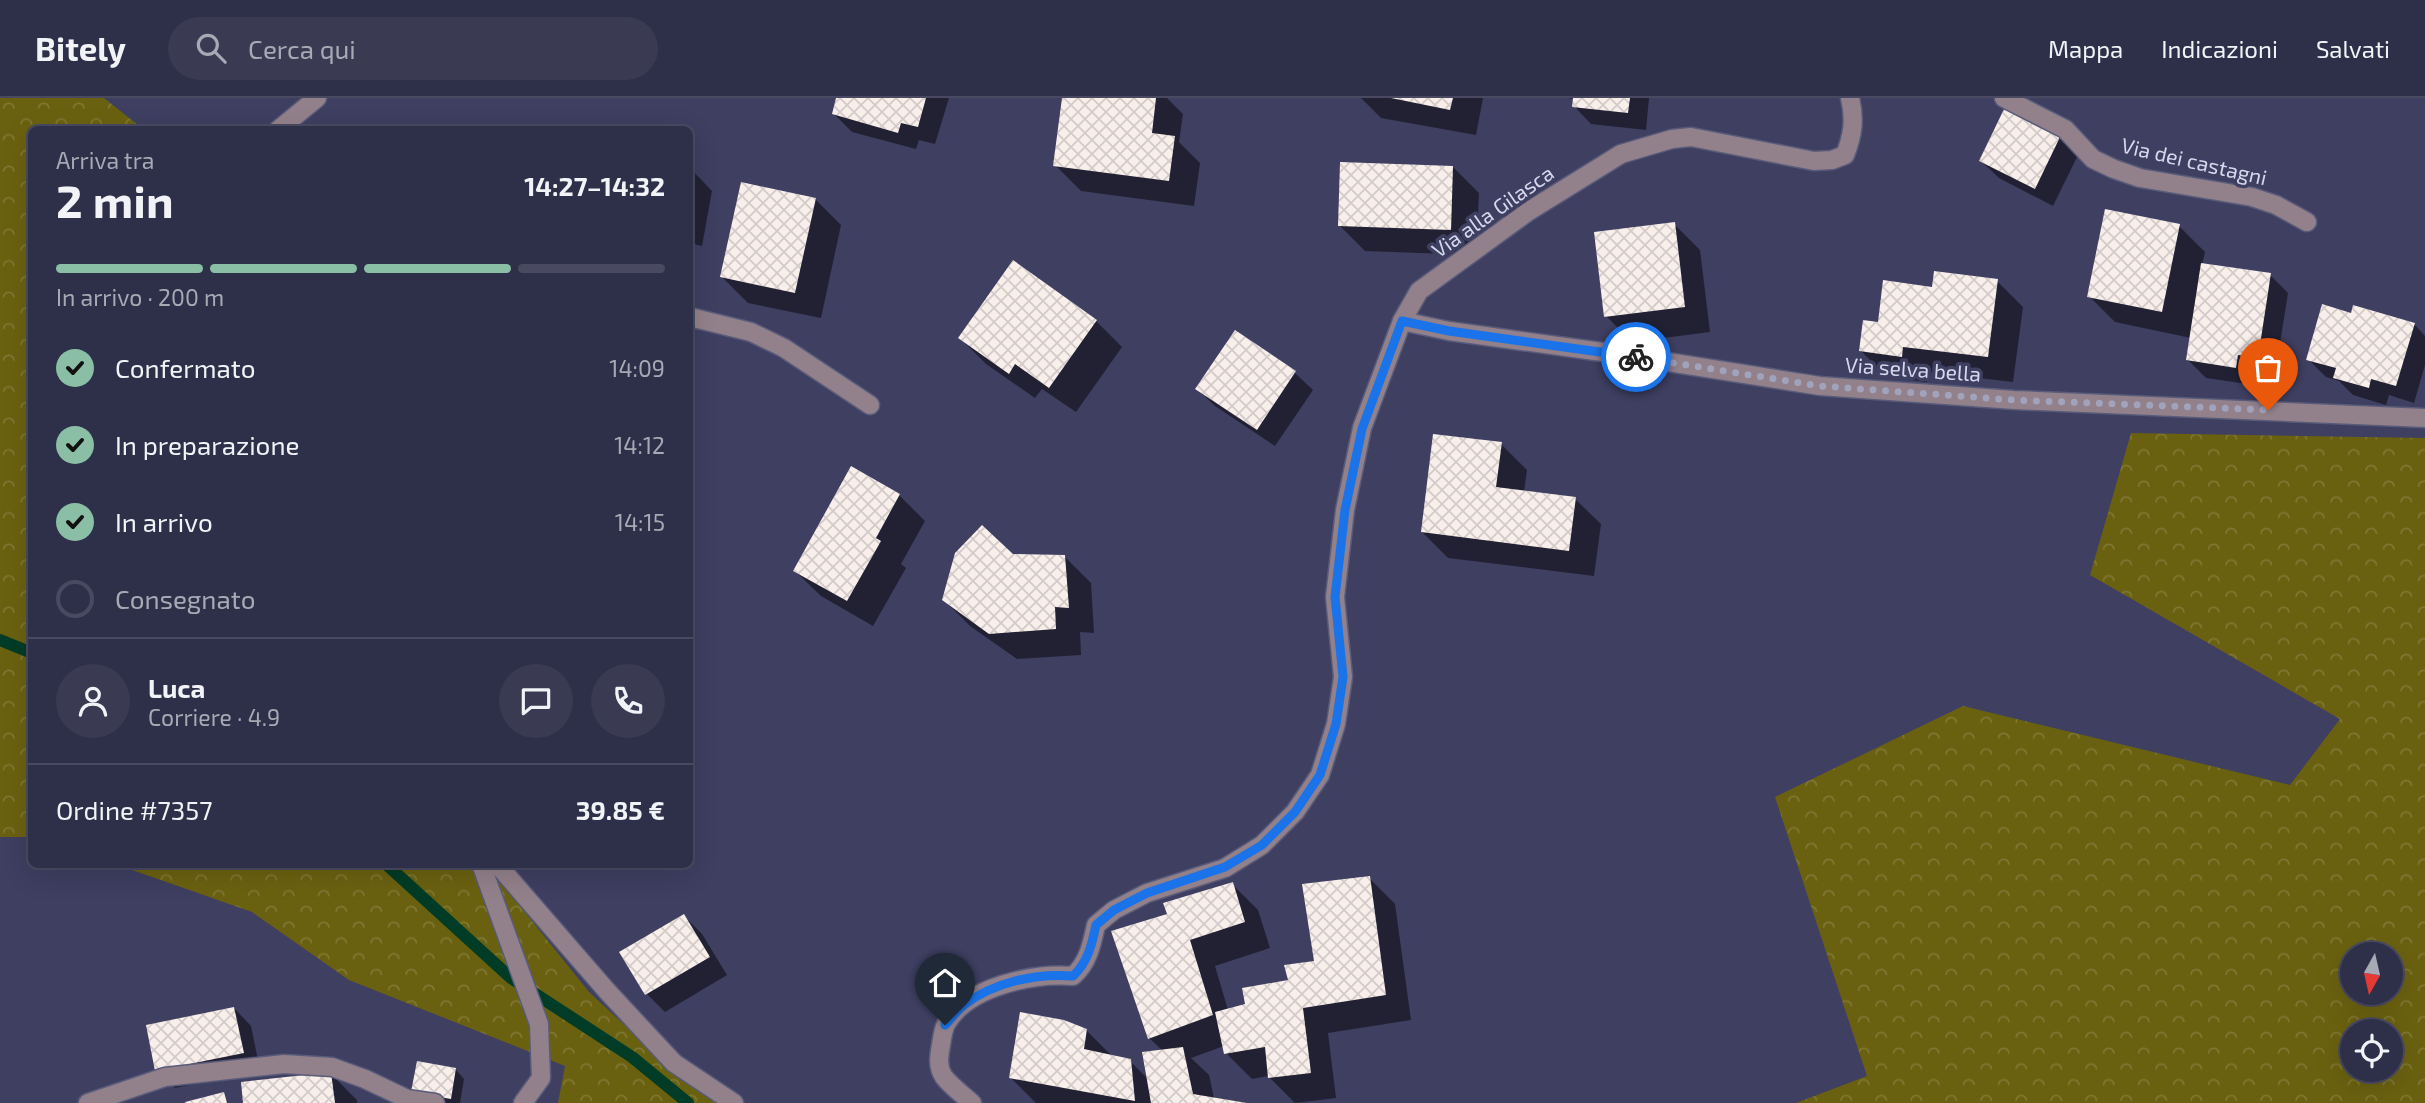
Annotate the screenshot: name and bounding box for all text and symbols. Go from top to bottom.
search box [168,17,658,80]
text: Bitely [35,28,126,68]
icon: search [192,29,230,67]
text: Cerca qui [248,33,356,64]
text: Mappa [2048,34,2123,63]
text: Indicazioni [2161,34,2278,63]
text: Salvati [2316,34,2390,63]
street label: Via dei castagni [2119,132,2270,189]
text: Arriva tra [56,146,155,174]
street label: Via alla Gilasca [1426,160,1558,262]
text: 14:27–14:32 [524,170,665,201]
text: 2 min [56,172,174,227]
text: In arrivo · 200 m [56,283,224,311]
courier [1601,322,1671,392]
icon: bike [1617,338,1655,376]
pin [2238,338,2298,410]
icon: check [56,349,94,387]
icon: bag [2249,349,2287,387]
street label: Via selva bella [1844,351,1982,386]
text: Confermato [115,352,255,383]
text: 14:09 [609,354,665,382]
icon: check [56,426,94,464]
text: In preparazione [115,429,299,460]
text: 14:12 [614,431,665,459]
icon: check [56,503,94,541]
text: In arrivo [115,506,213,537]
text: 14:15 [615,508,665,536]
text: Consegnato [115,583,255,614]
button: person [56,664,130,738]
button: chat [499,664,573,738]
button: phone [591,664,665,738]
text: Luca [148,672,205,703]
text: Corriere · 4.9 [148,703,280,731]
text: Ordine #7357 [56,794,213,825]
text: 39.85 € [576,794,665,825]
north arrow [2340,942,2403,1004]
map controls [2340,942,2403,1082]
pin [915,953,975,1025]
icon: home [926,964,964,1002]
button: locate [2340,1019,2403,1082]

